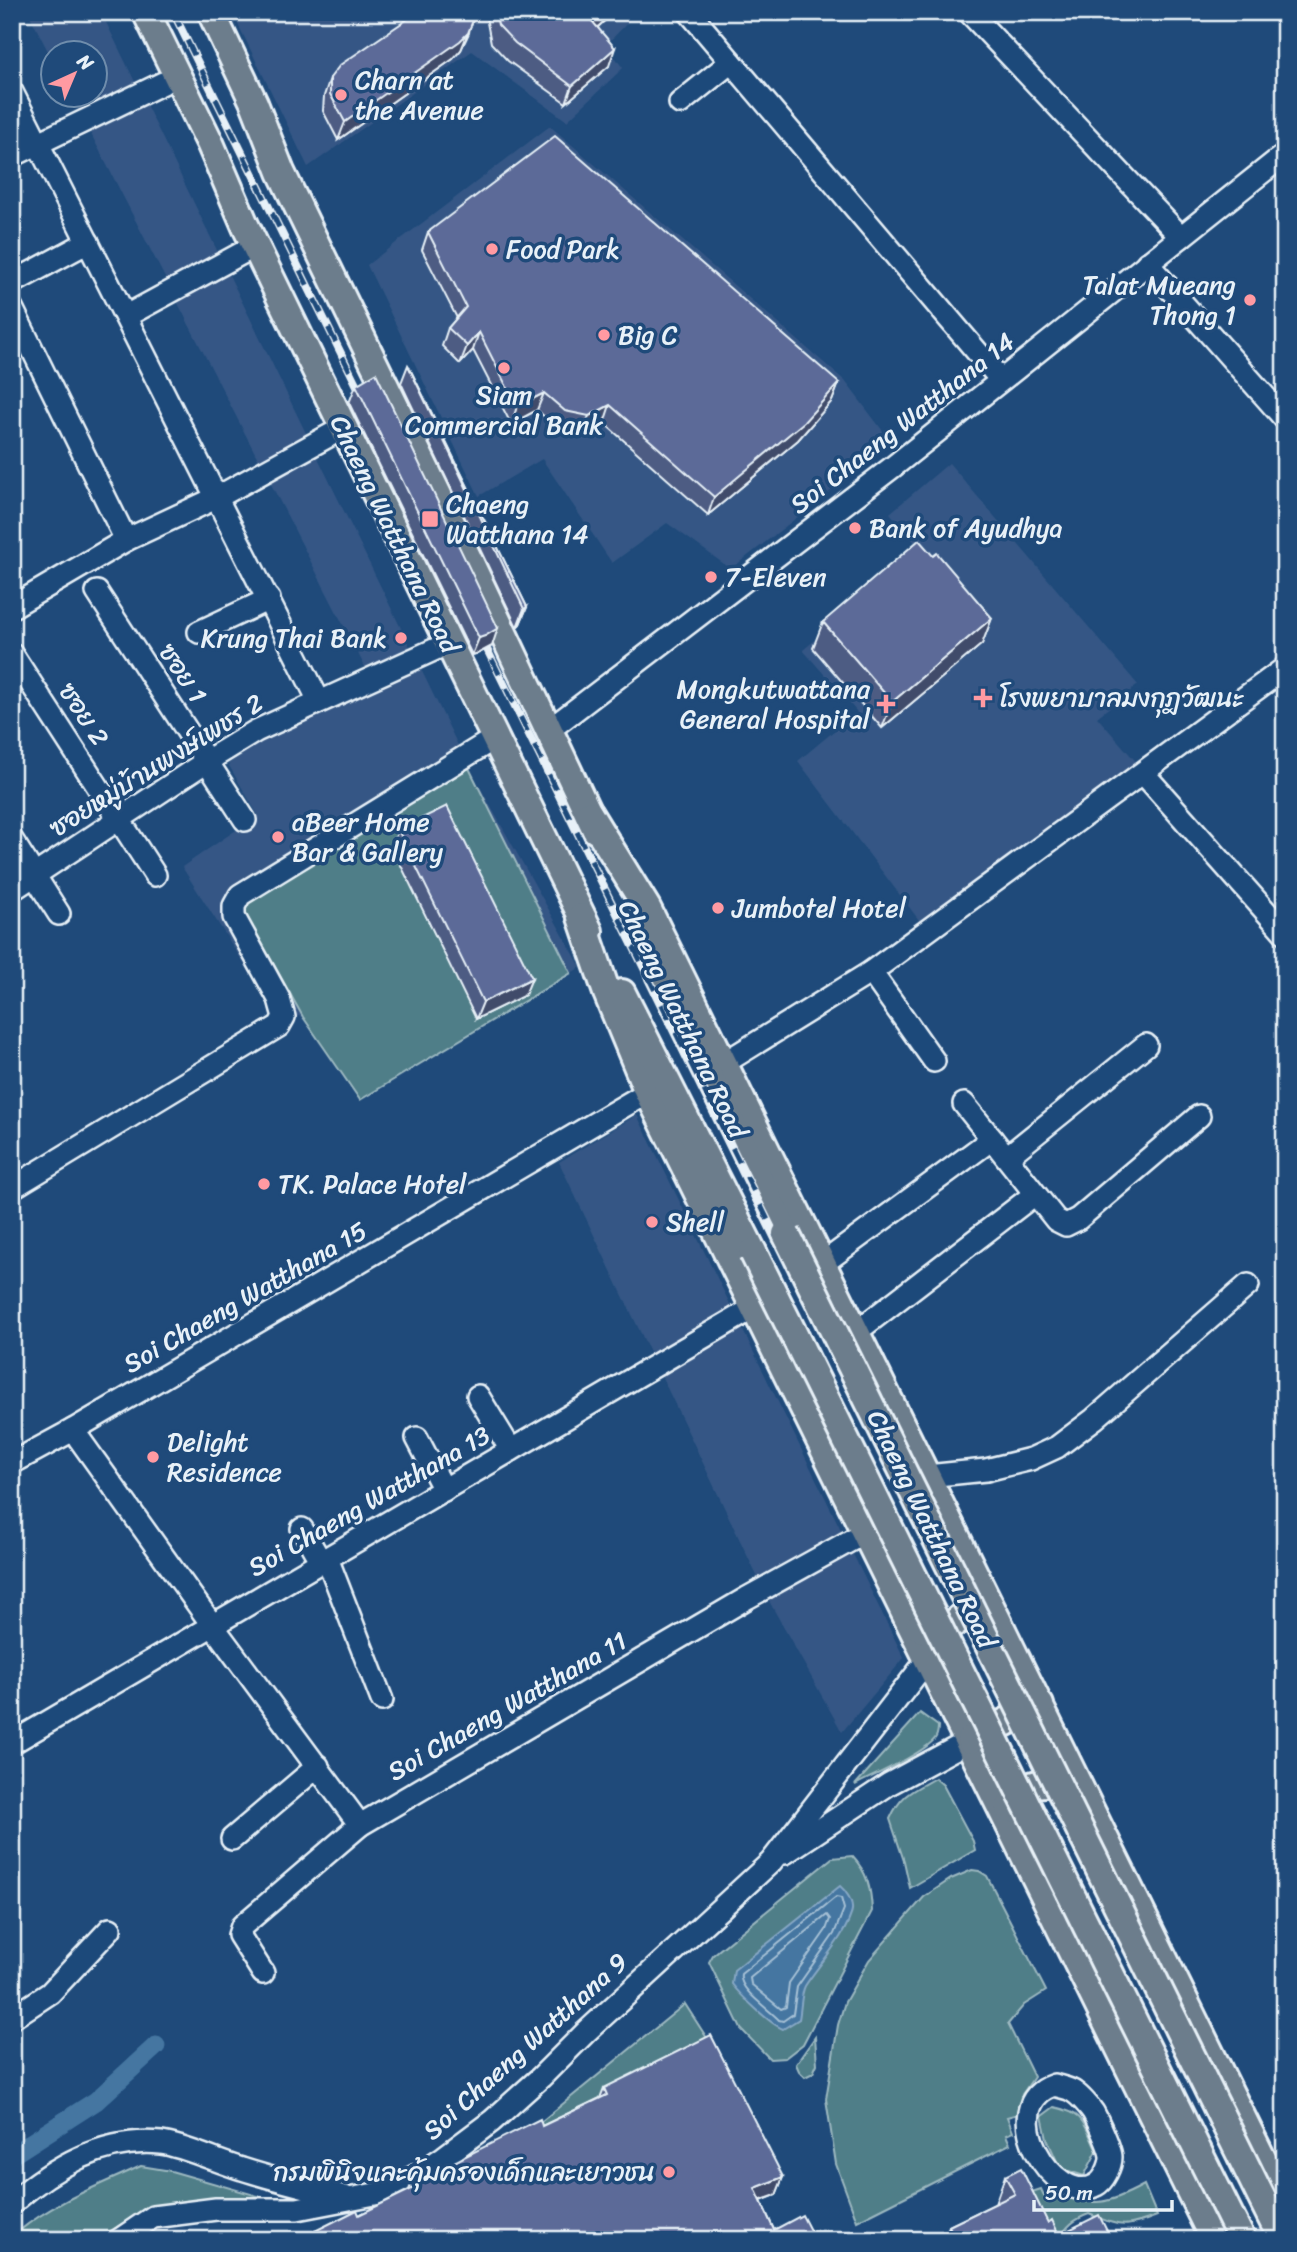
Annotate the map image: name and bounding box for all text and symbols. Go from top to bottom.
north arrow [38,38,108,108]
text: N [69,45,102,79]
place label: Charn at the Avenue [355,57,484,133]
marker: Charn at the Avenue [333,87,349,103]
place label: Food Park [506,226,620,272]
marker: Food Park [484,241,500,257]
place label: Talat Mueang Thong 1 [1082,262,1236,338]
marker: Talat Mueang Thong 1 [1242,292,1258,308]
place label: Big C [618,312,678,358]
street label: Soi Chaeng Watthana 14 [779,320,1025,526]
marker: Big C [596,327,612,343]
marker: Siam Commercial Bank [496,360,512,376]
place label: Siam Commercial Bank [405,372,603,448]
street label: Chaeng Watthana Road [317,407,474,663]
place label: Chaeng Watthana 14 [446,481,588,557]
place label: Bank of Ayudhya [869,505,1063,551]
marker: Chaeng Watthana 14 [420,509,440,529]
marker: Bank of Ayudhya [847,520,863,536]
place label: 7-Eleven [725,554,827,600]
marker: 7-Eleven [703,569,719,585]
place label: Krung Thai Bank [201,615,387,661]
marker: Krung Thai Bank [393,630,409,646]
street label: ซอย 1 [146,633,220,713]
place label: Mongkutwattana General Hospital [677,666,871,742]
street label: ซอย 2 [46,673,122,755]
place label: โรงพยาบาลมงกุฎวัฒนะ [999,675,1244,721]
street label: ซอยหมู่บ้านพงษ์เพชร 2 [39,680,273,850]
marker: โรงพยาบาลมงกุฎวัฒนะ [973,688,993,708]
marker: Mongkutwattana General Hospital [876,694,896,714]
place label: aBeer Home Bar & Gallery [292,799,443,875]
marker: aBeer Home Bar & Gallery [270,829,286,845]
place label: Jumbotel Hotel [731,885,907,931]
street label: Chaeng Watthana Road [605,892,762,1148]
marker: Jumbotel Hotel [710,900,726,916]
place label: TK. Palace Hotel [278,1161,467,1207]
marker: TK. Palace Hotel [256,1176,272,1192]
place label: Shell [666,1199,725,1245]
street label: Soi Chaeng Watthana 15 [114,1208,376,1386]
marker: Shell [644,1214,660,1230]
street label: Chaeng Watthana Road [854,1402,1011,1658]
street label: Soi Chaeng Watthana 13 [239,1413,499,1589]
place label: Delight Residence [167,1419,282,1495]
marker: Delight Residence [145,1449,161,1465]
street label: Soi Chaeng Watthana 11 [378,1618,636,1794]
street label: Soi Chaeng Watthana 9 [411,1940,639,2152]
place label: กรมพินิจและคุ้มครองเด็กและเยาวชน [273,2149,655,2195]
marker: กรมพินิจและคุ้มครองเด็กและเยาวชน [661,2164,677,2180]
scale bar [1034,2168,1173,2212]
text: 50 m [1045,2174,1093,2212]

